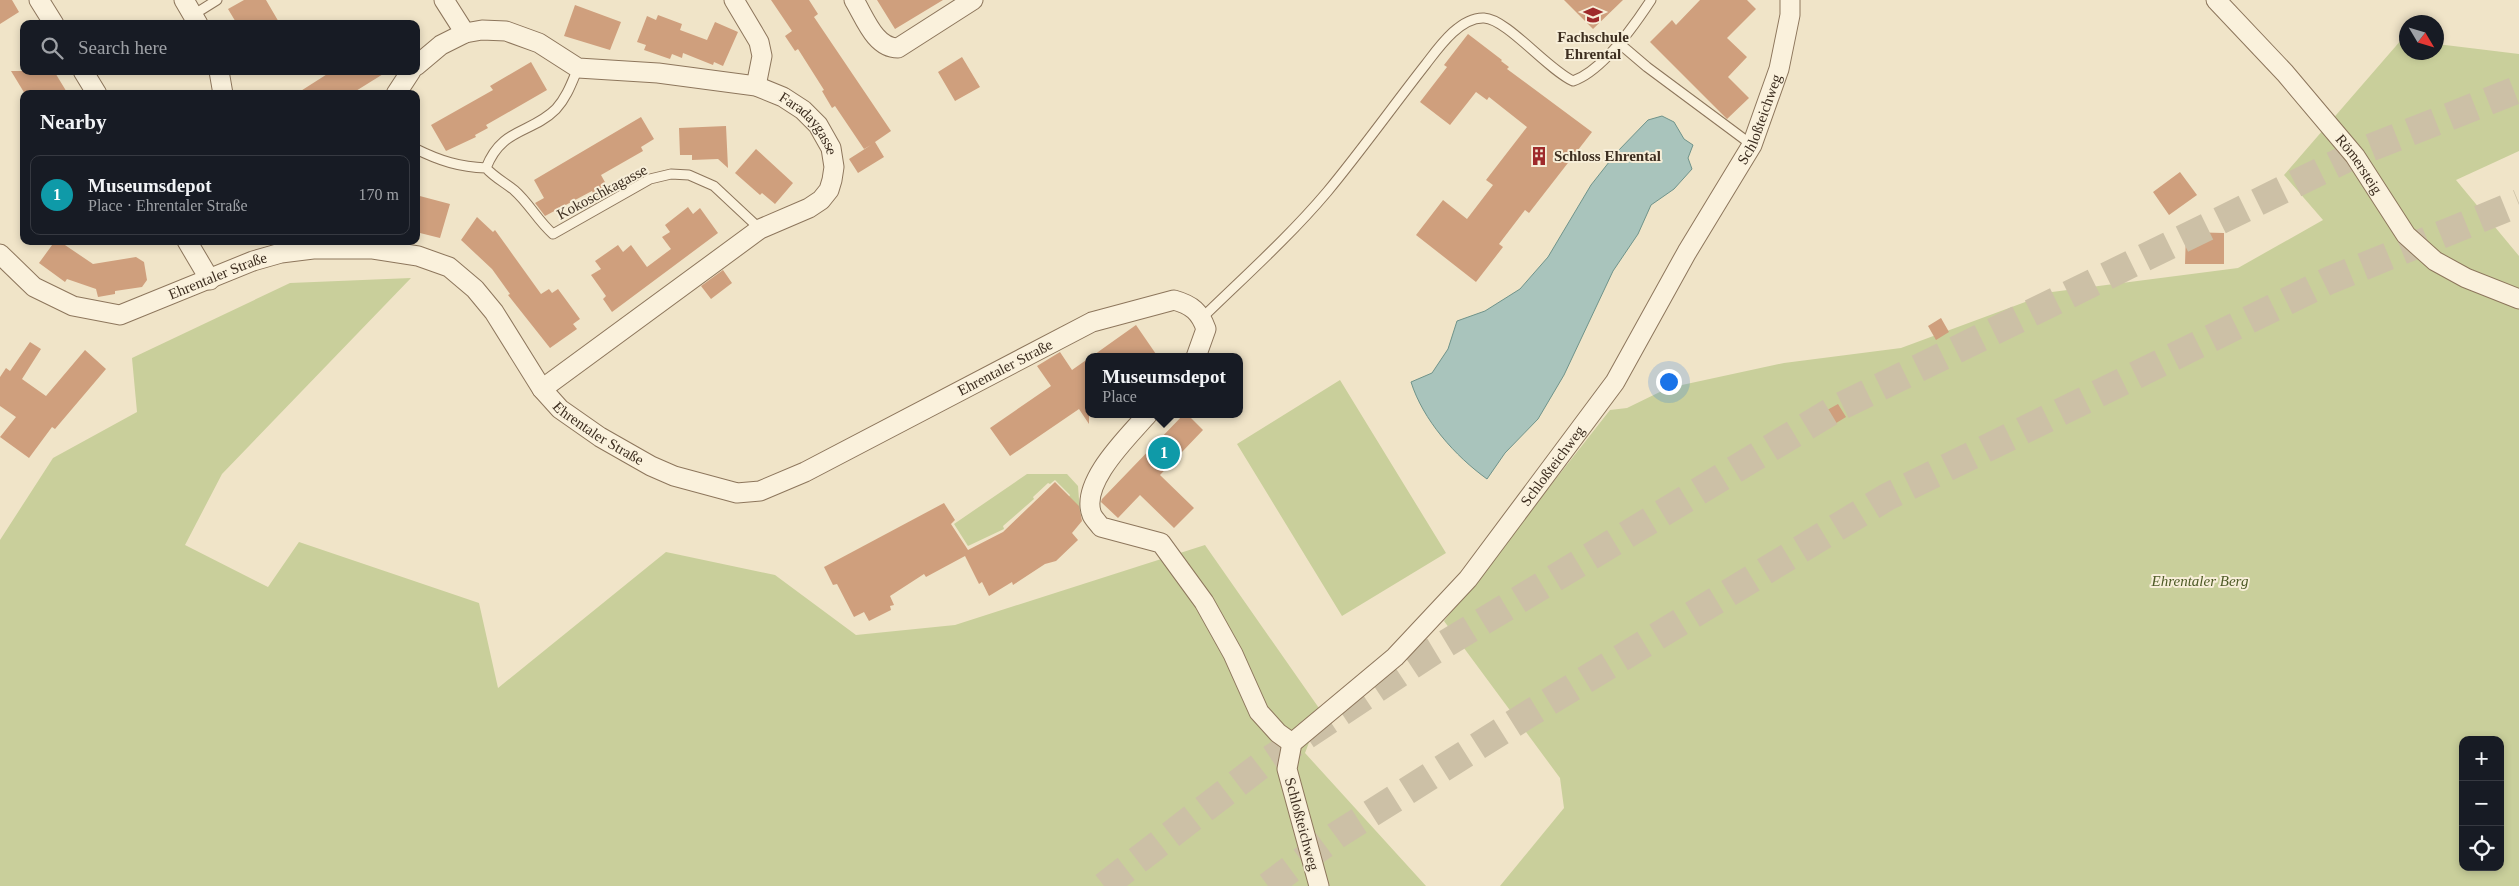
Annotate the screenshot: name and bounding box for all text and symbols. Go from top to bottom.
school or university icon: Fachschule Ehrental [1582,4,1604,26]
north arrow [2399,15,2444,60]
search box [20,20,420,75]
place label: Fachschule Ehrental [1557,29,1629,62]
icon: search [38,34,66,62]
text: Search here [78,37,167,58]
street label: Schloßteichweg [1734,72,1785,167]
street label: Faradaygasse [776,89,840,156]
text: Nearby [40,110,107,134]
street label: Römersteig [2332,131,2386,197]
building icon: Schloss Ehrental [1528,145,1550,167]
place label: Schloss Ehrental [1554,148,1661,164]
street label: Kokoschkagasse [554,161,650,223]
text: Museumsdepot [88,175,212,196]
text: 1 [53,186,61,203]
text: 170 m [359,186,399,203]
text: Place · Ehrentaler Straße [88,197,247,214]
street label: Ehrentaler Straße [166,249,269,302]
street label: Ehrentaler Straße [955,336,1055,399]
popup [1085,353,1243,418]
text: Museumsdepot [1102,366,1226,387]
your location [1656,369,1682,395]
text: Place [1102,388,1137,405]
street label: Ehrentaler Straße [549,399,647,468]
street label: Schloßteichweg [1517,422,1588,509]
pin: 1 [1148,434,1180,472]
park label: Ehrentaler Berg [2151,573,2249,589]
map controls [2459,736,2504,871]
button: + [2459,736,2504,781]
street label: Schloßteichweg [1282,776,1322,873]
button: − [2459,781,2504,826]
button: locate [2459,826,2504,871]

